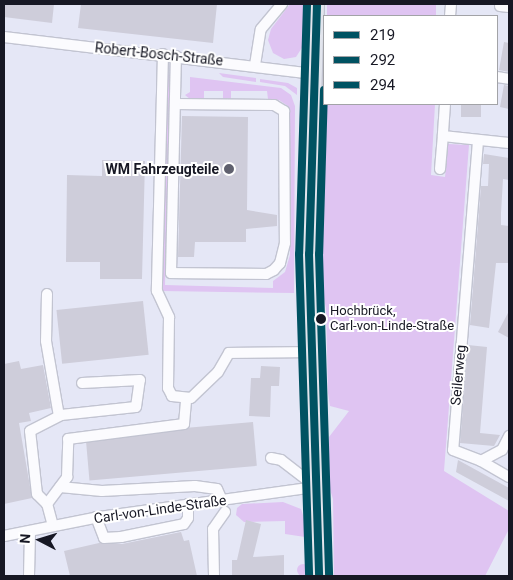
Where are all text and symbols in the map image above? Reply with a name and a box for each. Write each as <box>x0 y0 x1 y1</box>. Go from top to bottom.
legend <box>323 15 498 105</box>
text: 219 <box>370 26 395 44</box>
street label: Robert-Bosch-Straße <box>94 39 224 69</box>
text: 292 <box>370 51 395 69</box>
text: 294 <box>370 76 395 94</box>
place label: WM Fahrzeugteile <box>105 161 219 177</box>
marker: WM Fahrzeugteile <box>223 163 235 175</box>
place label: Hochbrück, Carl-von-Linde-Straße <box>330 304 454 335</box>
marker: Hochbrück, Carl-von-Linde-Straße <box>316 314 326 324</box>
street label: Seilerweg <box>447 344 469 406</box>
street label: Carl-von-Linde-Straße <box>93 491 227 527</box>
north arrow <box>15 515 65 565</box>
text: N <box>17 533 33 544</box>

